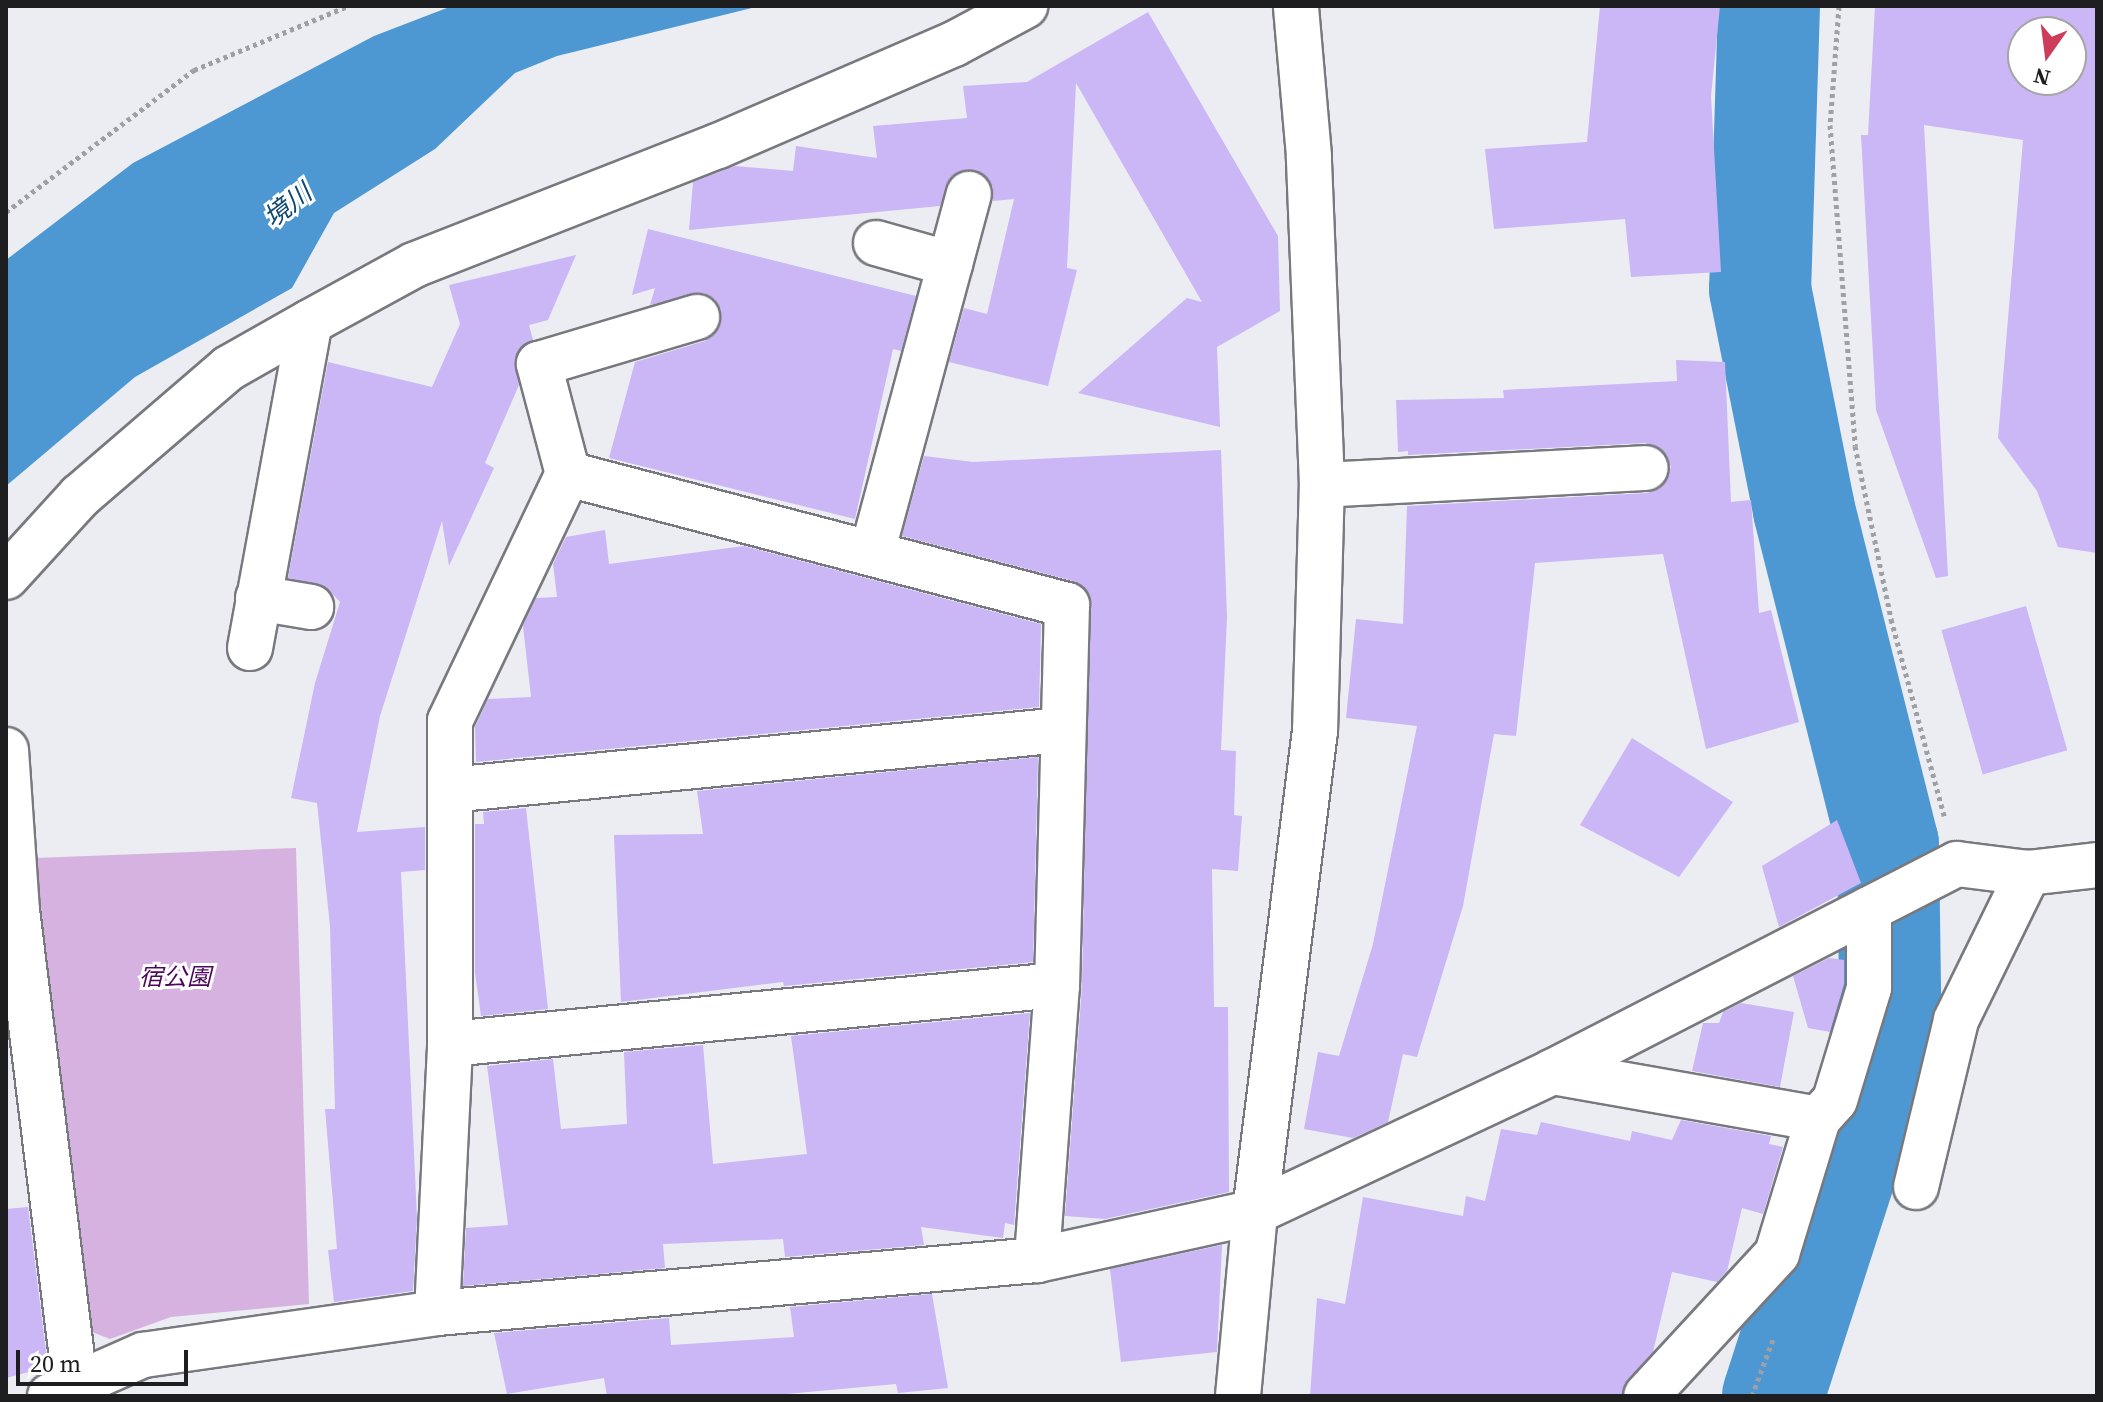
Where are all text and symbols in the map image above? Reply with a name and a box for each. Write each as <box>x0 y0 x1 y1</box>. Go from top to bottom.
north arrow <box>2007 16 2087 96</box>
text: N <box>2030 61 2053 94</box>
water label: 境川 <box>258 178 318 234</box>
park label: 宿公園 <box>139 963 211 991</box>
scale bar <box>20 1334 192 1384</box>
text: 20 m <box>30 1347 81 1380</box>

